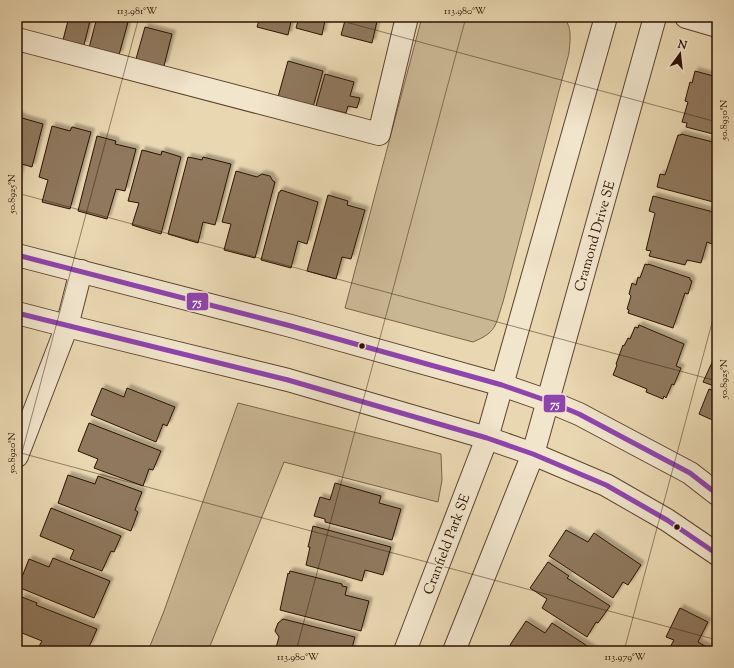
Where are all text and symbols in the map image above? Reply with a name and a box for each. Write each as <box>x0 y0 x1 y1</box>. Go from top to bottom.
text: 113.981°W <box>117 4 157 19</box>
text: 113.980°W <box>444 4 486 19</box>
north arrow <box>660 34 700 74</box>
text: N <box>675 36 689 54</box>
text: 50.8930°N <box>717 100 732 141</box>
text: 50.8925°N <box>5 174 20 215</box>
street label: Cramond Drive SE <box>571 178 621 294</box>
line badge: 75 <box>186 292 209 311</box>
text: 75 <box>192 295 202 311</box>
unlabelled marker <box>357 341 367 351</box>
text: 50.8925°N <box>717 359 732 400</box>
line badge: 75 <box>543 394 566 413</box>
text: 75 <box>550 397 560 413</box>
text: 50.8920°N <box>5 432 20 475</box>
street label: Cranfield Park SE <box>419 491 476 598</box>
unlabelled marker <box>672 522 682 532</box>
text: 113.980°W <box>277 650 319 665</box>
text: 113.979°W <box>604 650 646 665</box>

